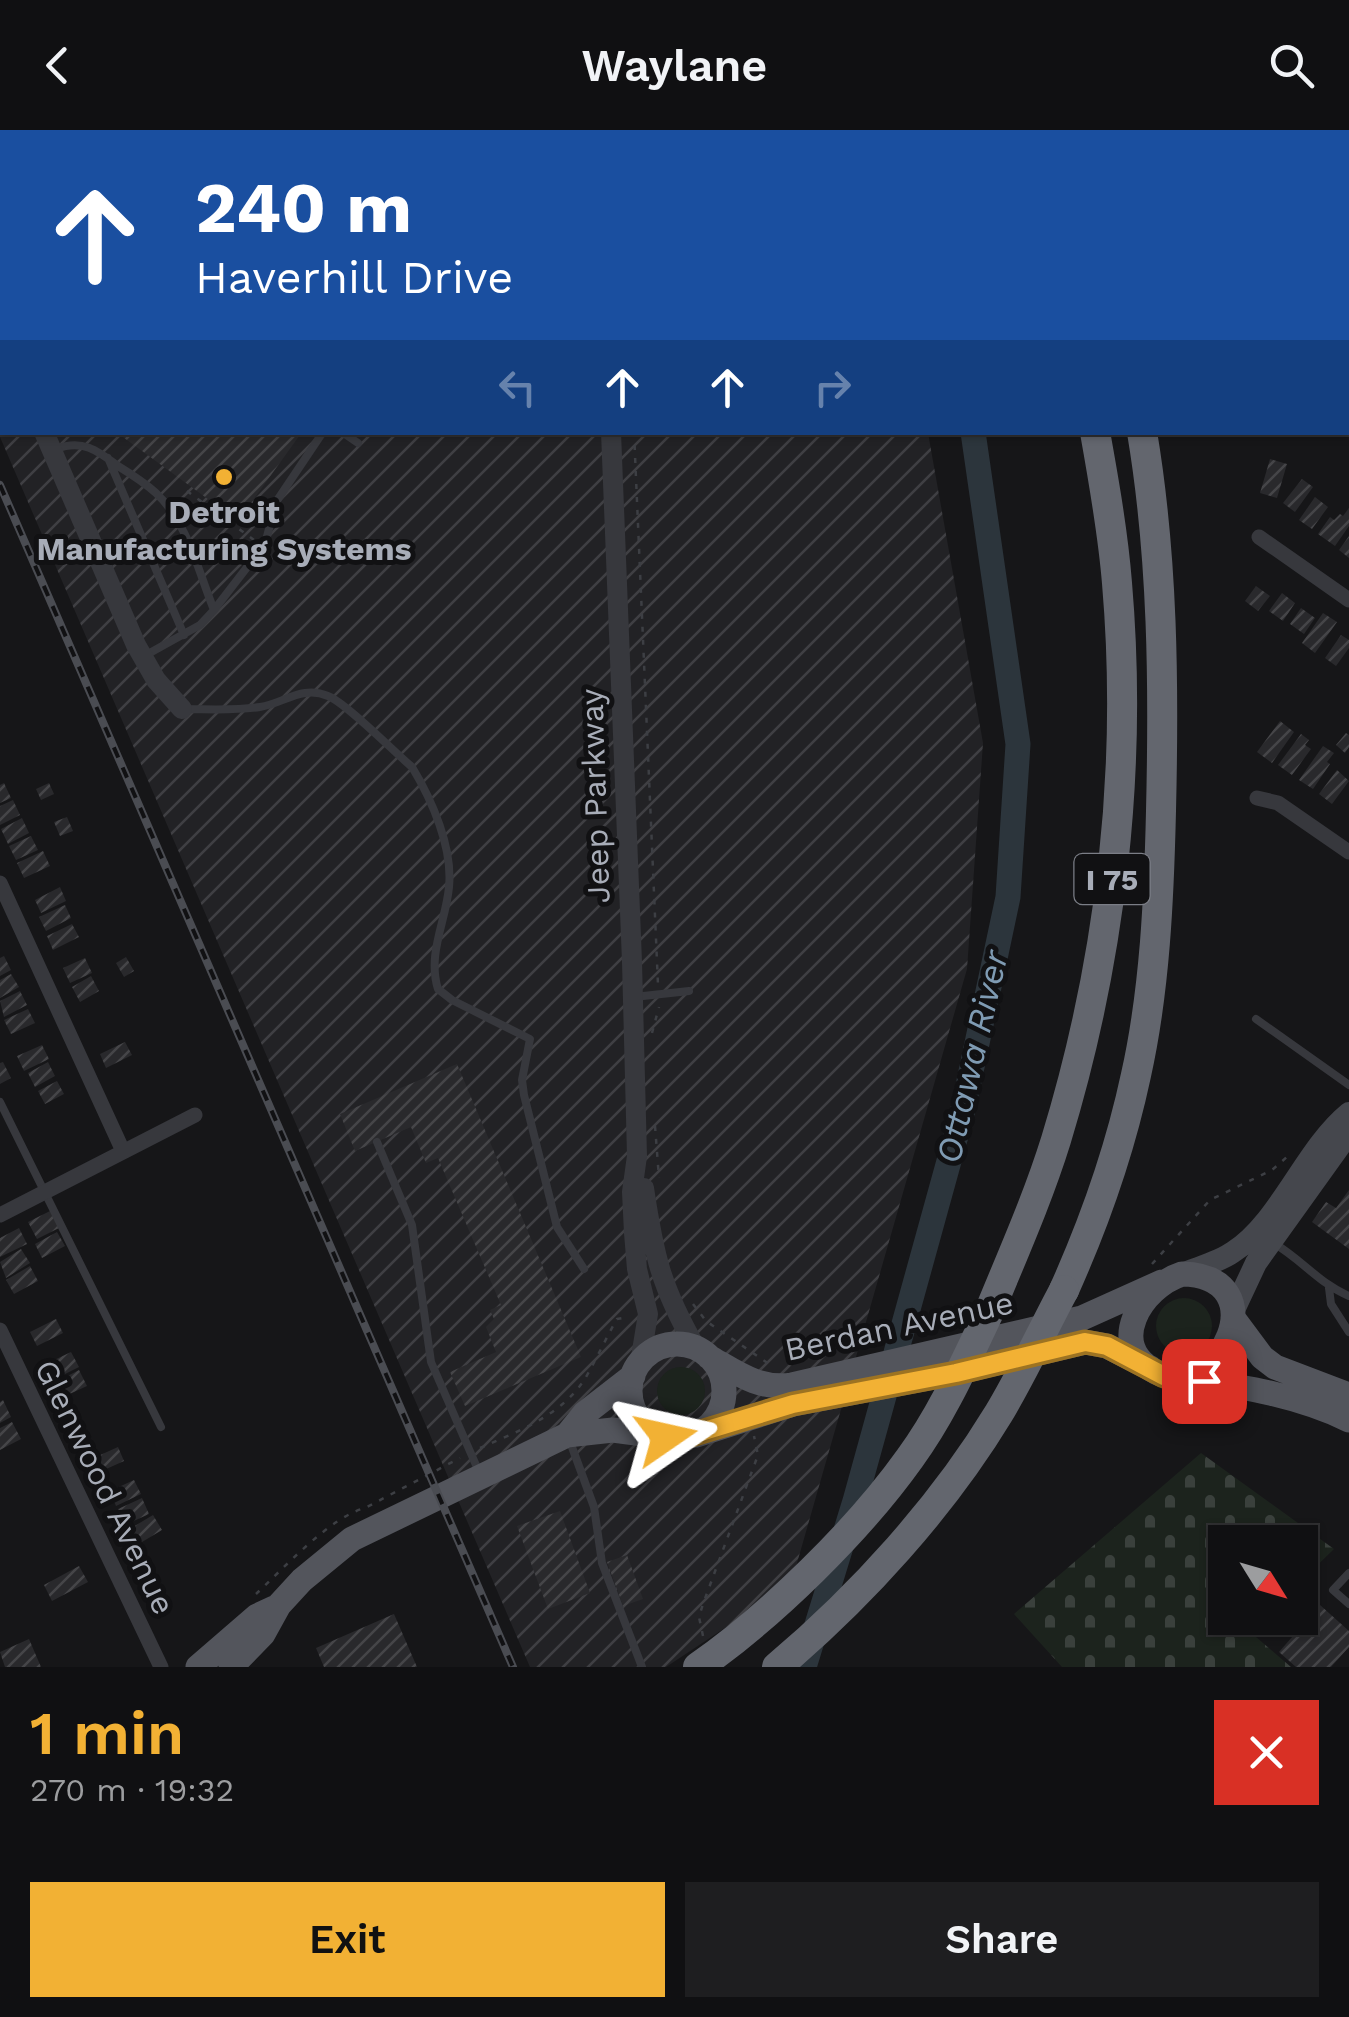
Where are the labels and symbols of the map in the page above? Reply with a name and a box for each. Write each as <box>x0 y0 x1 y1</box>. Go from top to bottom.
marker: Detroit Manufacturing Systems <box>213 466 235 488</box>
place label: Detroit Manufacturing Systems <box>36 493 412 568</box>
street label: Jeep Parkway <box>572 688 618 904</box>
road number: I 75 <box>1074 854 1150 904</box>
water label: Ottawa River <box>927 945 1017 1168</box>
street label: Berdan Avenue <box>781 1283 1017 1369</box>
pin <box>1162 1339 1247 1424</box>
street label: Glenwood Avenue <box>27 1354 183 1620</box>
position arrow <box>614 1385 718 1489</box>
north arrow <box>1208 1525 1318 1635</box>

